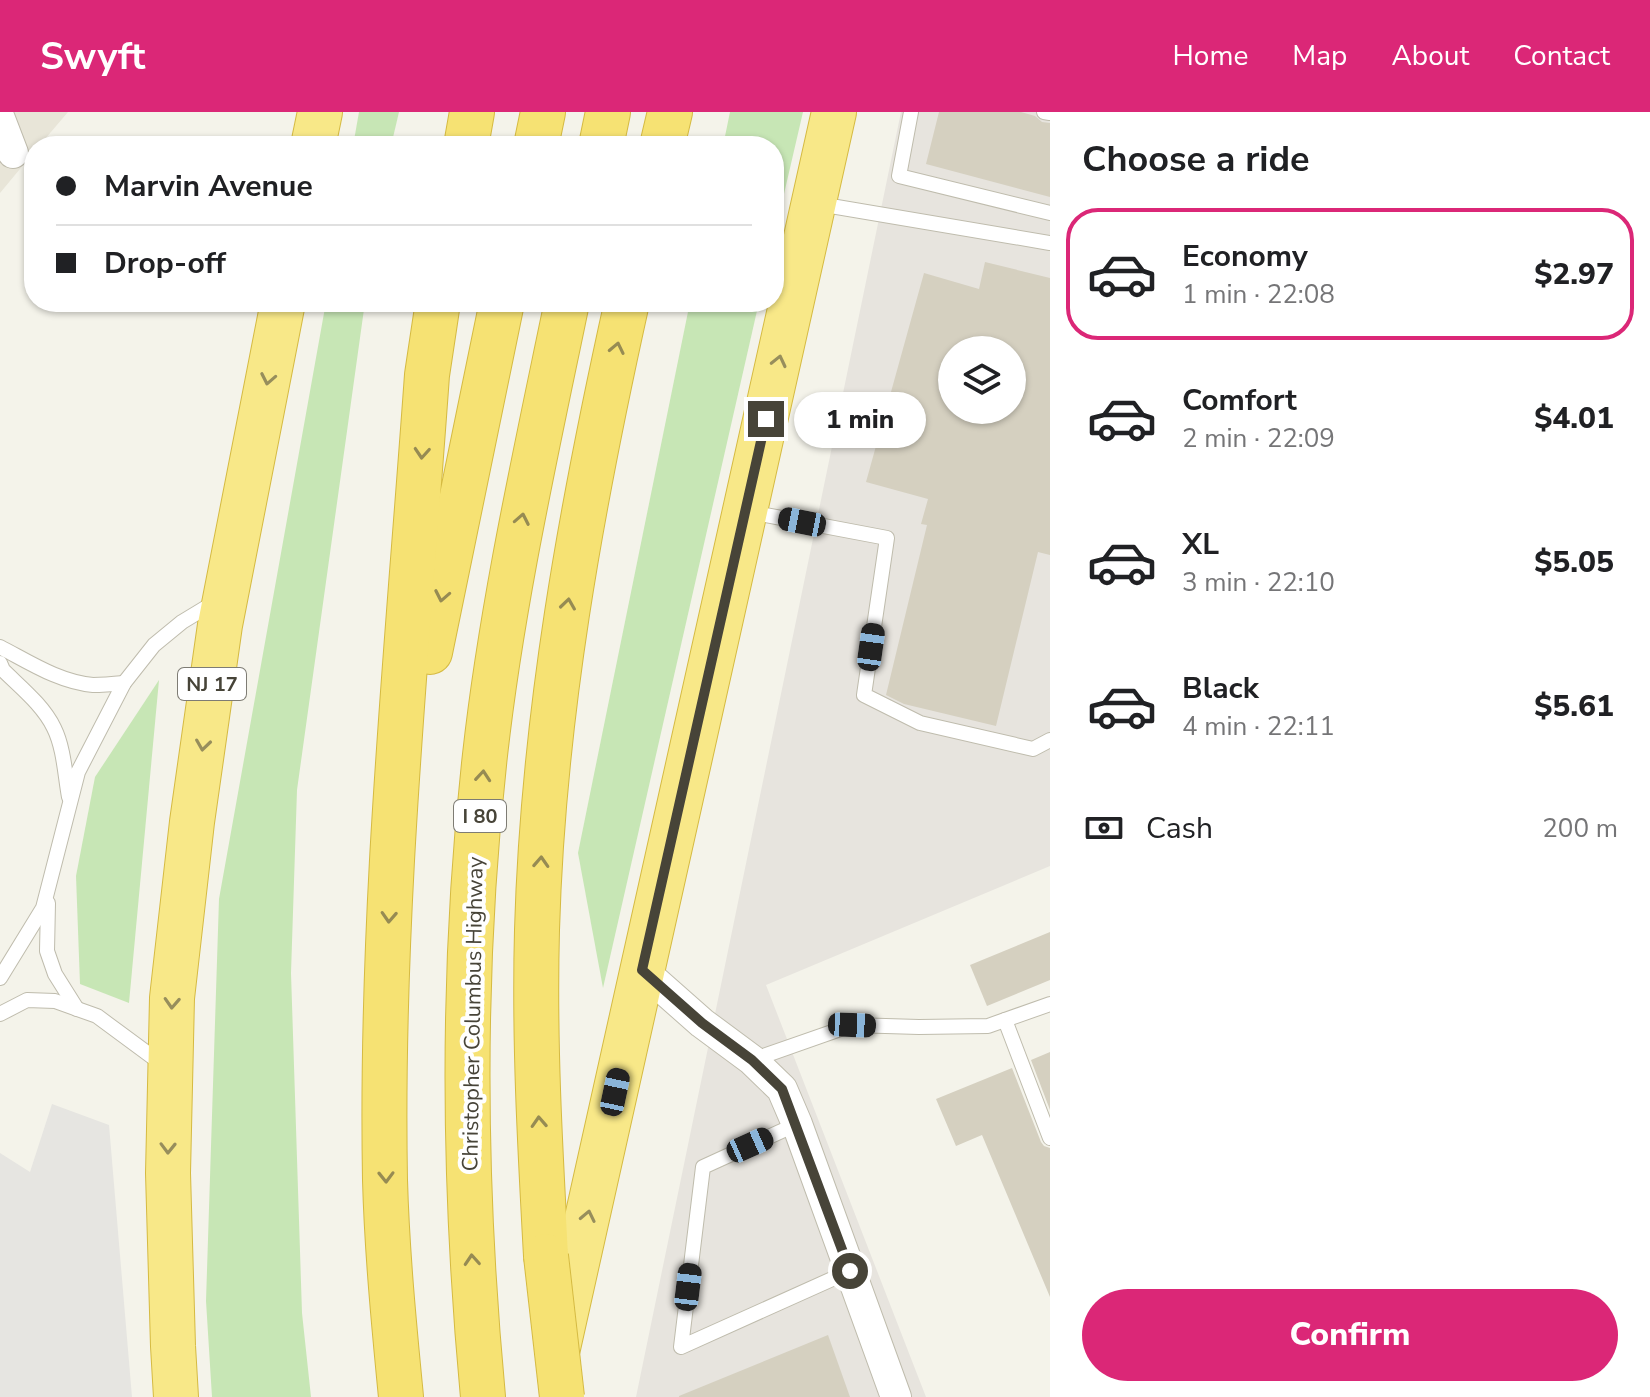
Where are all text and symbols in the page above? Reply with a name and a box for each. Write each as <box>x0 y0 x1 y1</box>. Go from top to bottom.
text: Swyft <box>40 31 145 82</box>
text: Home <box>1173 37 1248 75</box>
text: Map <box>1292 37 1347 75</box>
text: About <box>1391 37 1469 75</box>
text: Contact <box>1513 37 1610 75</box>
text: Choose a ride <box>1082 135 1310 184</box>
text: Marvin Avenue <box>104 166 313 207</box>
text: Economy <box>1182 236 1308 277</box>
icon: car <box>1086 238 1158 310</box>
text: Drop-off <box>104 243 226 284</box>
text: $2.97 <box>1534 254 1614 295</box>
text: 1 min · 22:08 <box>1182 277 1335 312</box>
map controls <box>938 336 1026 424</box>
button: layers <box>938 336 1026 424</box>
one-way arrow <box>608 342 625 356</box>
one-way arrow <box>770 355 787 369</box>
one-way arrow <box>260 371 277 385</box>
text: Comfort <box>1182 380 1297 421</box>
icon: car <box>1086 382 1158 454</box>
callout: 1 min <box>794 391 926 447</box>
text: $4.01 <box>1534 398 1614 439</box>
route end <box>748 401 784 437</box>
text: 1 min <box>826 402 894 437</box>
text: 2 min · 22:09 <box>1182 421 1335 456</box>
one-way arrow <box>414 447 431 460</box>
car <box>776 506 828 538</box>
one-way arrow <box>513 513 530 526</box>
text: XL <box>1182 524 1219 565</box>
icon: car <box>1086 526 1158 598</box>
text: $5.05 <box>1534 542 1614 583</box>
text: 3 min · 22:10 <box>1182 565 1335 600</box>
one-way arrow <box>434 589 451 603</box>
one-way arrow <box>559 597 576 611</box>
car <box>856 622 886 672</box>
road number: NJ 17 <box>178 668 246 700</box>
text: Black <box>1182 668 1259 709</box>
icon: car <box>1086 670 1158 742</box>
text: $5.61 <box>1534 686 1614 727</box>
text: 4 min · 22:11 <box>1182 709 1335 744</box>
one-way arrow <box>195 738 212 752</box>
one-way arrow <box>474 769 491 782</box>
road number: I 80 <box>454 800 506 832</box>
icon: cash <box>1082 806 1126 850</box>
text: Cash <box>1146 808 1213 849</box>
text: 200 m <box>1542 811 1618 846</box>
one-way arrow <box>532 855 549 868</box>
street label: Christopher Columbus Highway <box>455 856 491 1172</box>
one-way arrow <box>381 911 398 924</box>
one-way arrow <box>164 997 181 1010</box>
car <box>828 1012 876 1038</box>
car <box>598 1066 632 1118</box>
one-way arrow <box>531 1115 548 1128</box>
car <box>723 1124 777 1166</box>
one-way arrow <box>160 1142 177 1155</box>
one-way arrow <box>377 1171 394 1184</box>
one-way arrow <box>579 1210 596 1224</box>
one-way arrow <box>464 1253 481 1266</box>
route start <box>832 1253 868 1289</box>
car <box>673 1262 703 1312</box>
button: Confirm <box>1082 1289 1618 1381</box>

